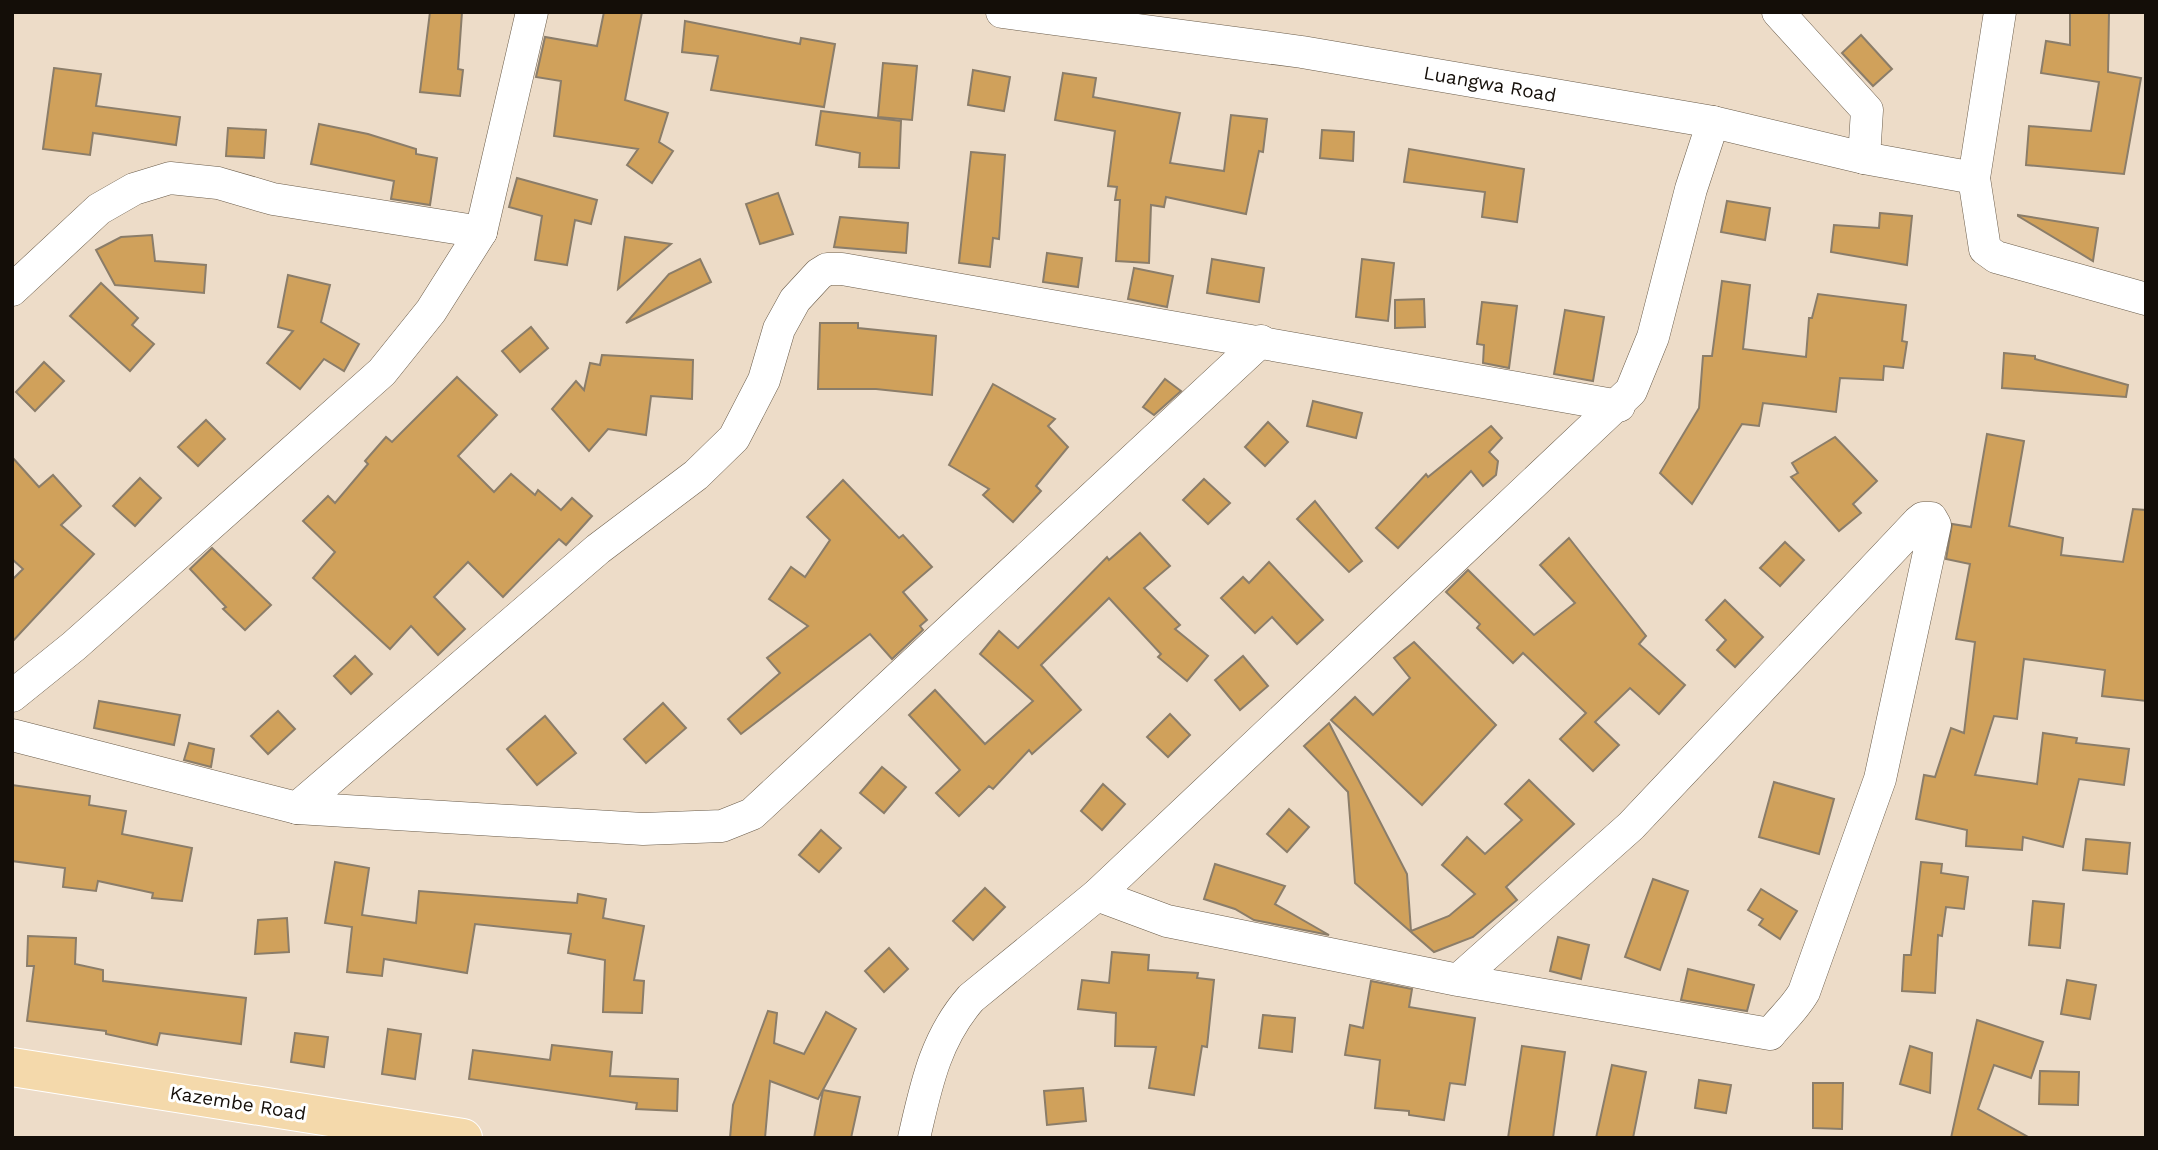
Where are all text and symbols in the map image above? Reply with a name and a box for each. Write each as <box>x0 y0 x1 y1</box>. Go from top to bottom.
street label: Luangwa Road <box>1422 61 1558 107</box>
street label: Kazembe Road <box>168 1081 308 1125</box>

